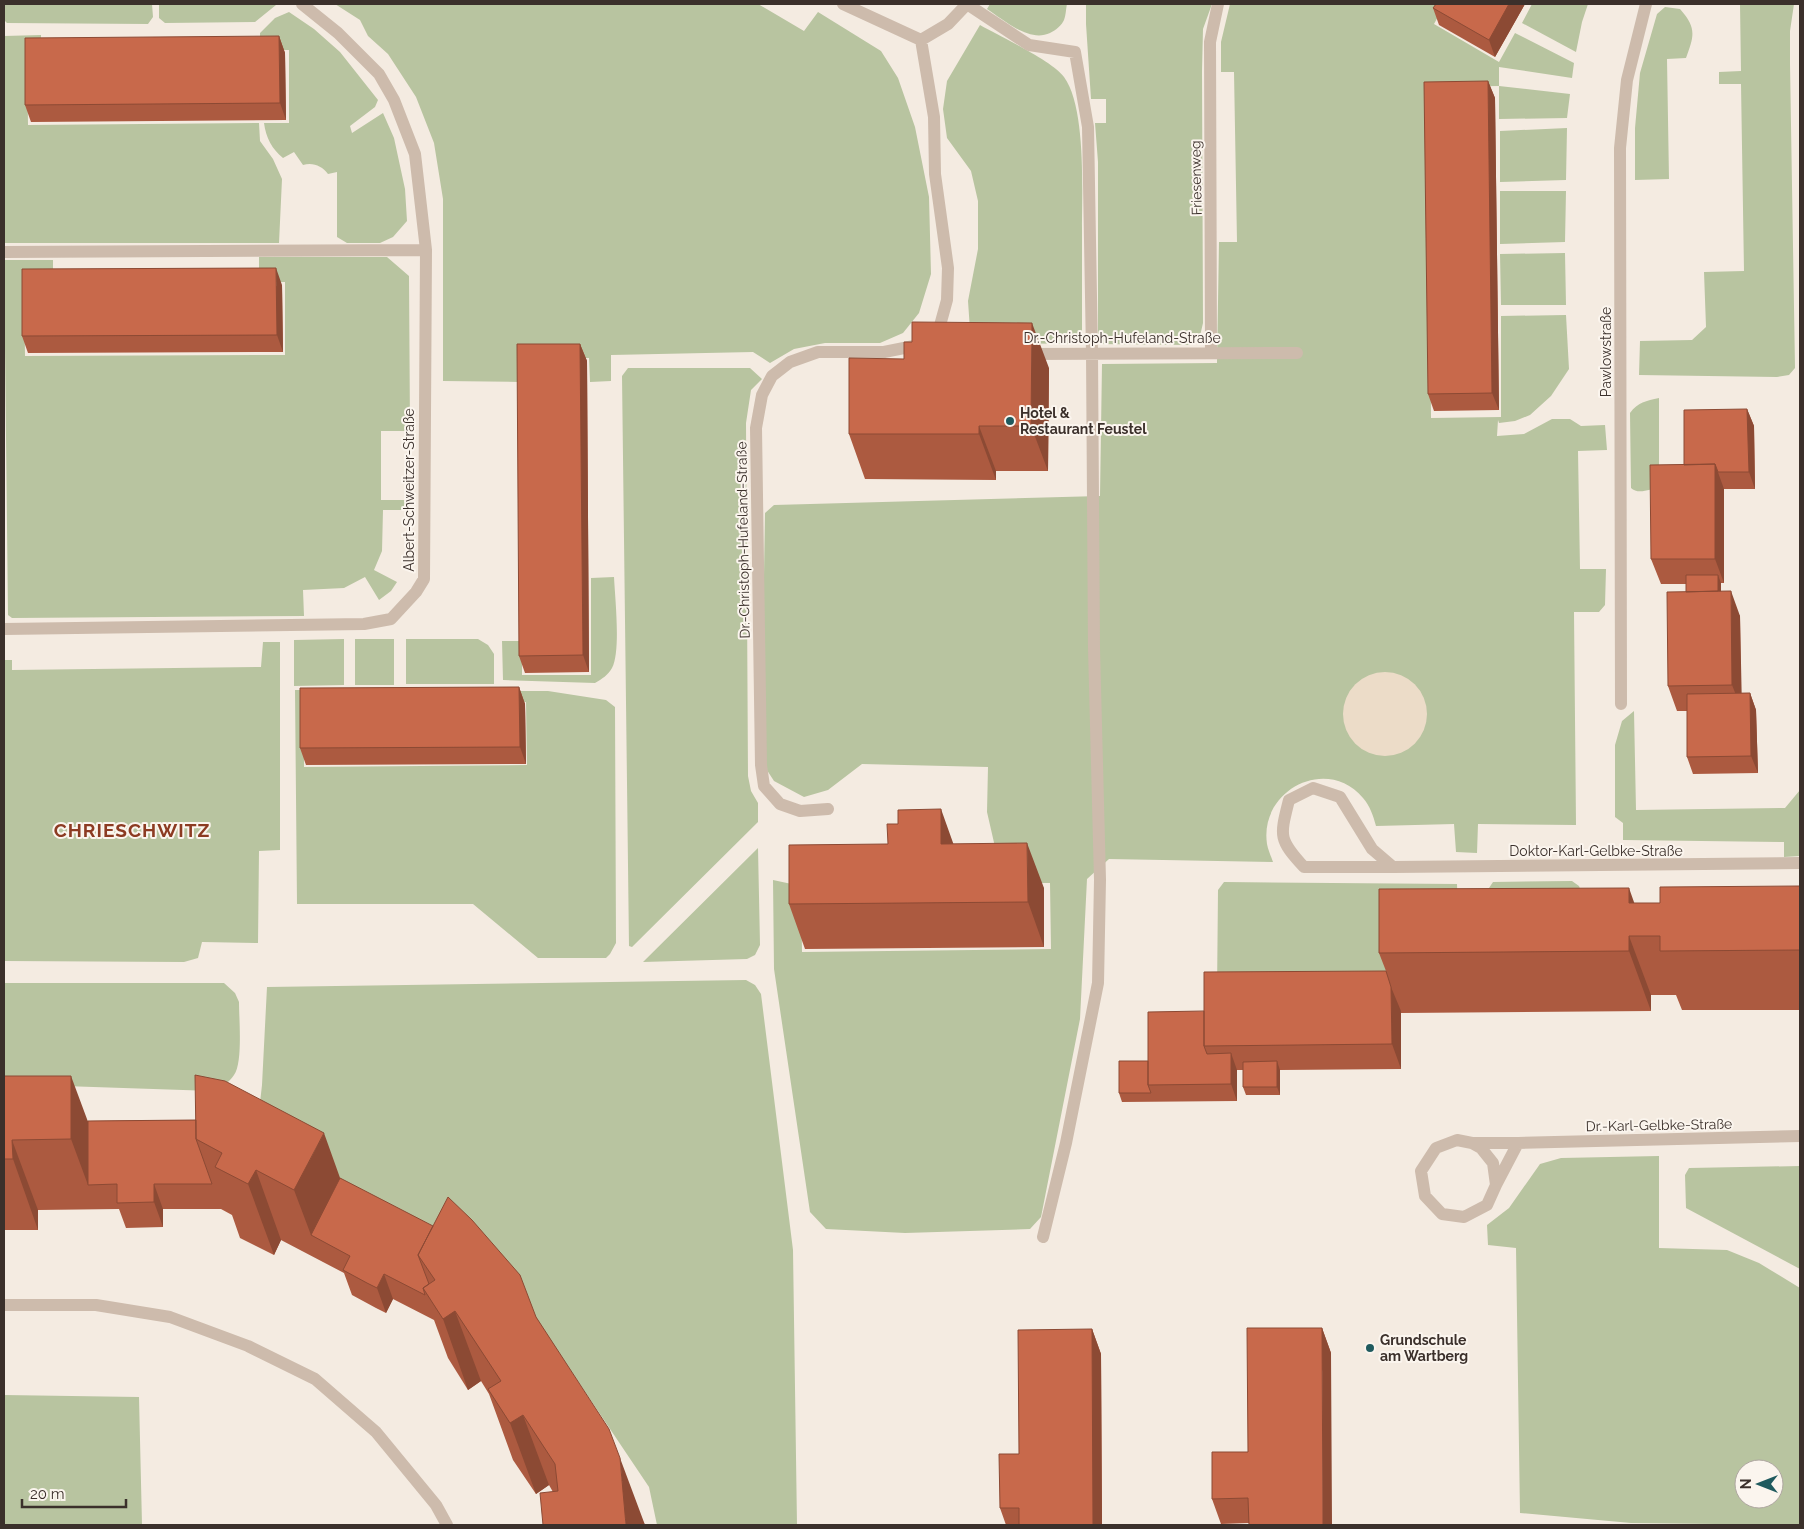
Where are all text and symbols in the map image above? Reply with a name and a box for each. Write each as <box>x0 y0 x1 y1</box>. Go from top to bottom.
street label: Friesenweg <box>1187 140 1205 216</box>
street label: Pawlowstraße <box>1598 307 1614 397</box>
street label: Dr.-Christoph-Hufeland-Straße <box>1023 330 1221 346</box>
place label: Hotel & Restaurant Feustel <box>1020 405 1147 437</box>
street label: Albert-Schweitzer-Straße <box>401 408 417 572</box>
marker: Hotel & Restaurant Feustel <box>1004 415 1016 427</box>
street label: Dr.-Christoph-Hufeland-Straße <box>733 441 753 639</box>
district label: CHRIESCHWITZ <box>54 819 210 841</box>
street label: Doktor-Karl-Gelbke-Straße <box>1509 843 1683 859</box>
street label: Dr.-Karl-Gelbke-Straße <box>1586 1116 1732 1134</box>
place label: Grundschule am Wartberg <box>1380 1332 1468 1364</box>
marker: Grundschule am Wartberg <box>1364 1342 1376 1354</box>
north arrow <box>1734 1459 1784 1509</box>
scale bar <box>22 1476 126 1508</box>
text: N <box>1738 1479 1754 1489</box>
text: 20 m <box>30 1485 65 1503</box>

